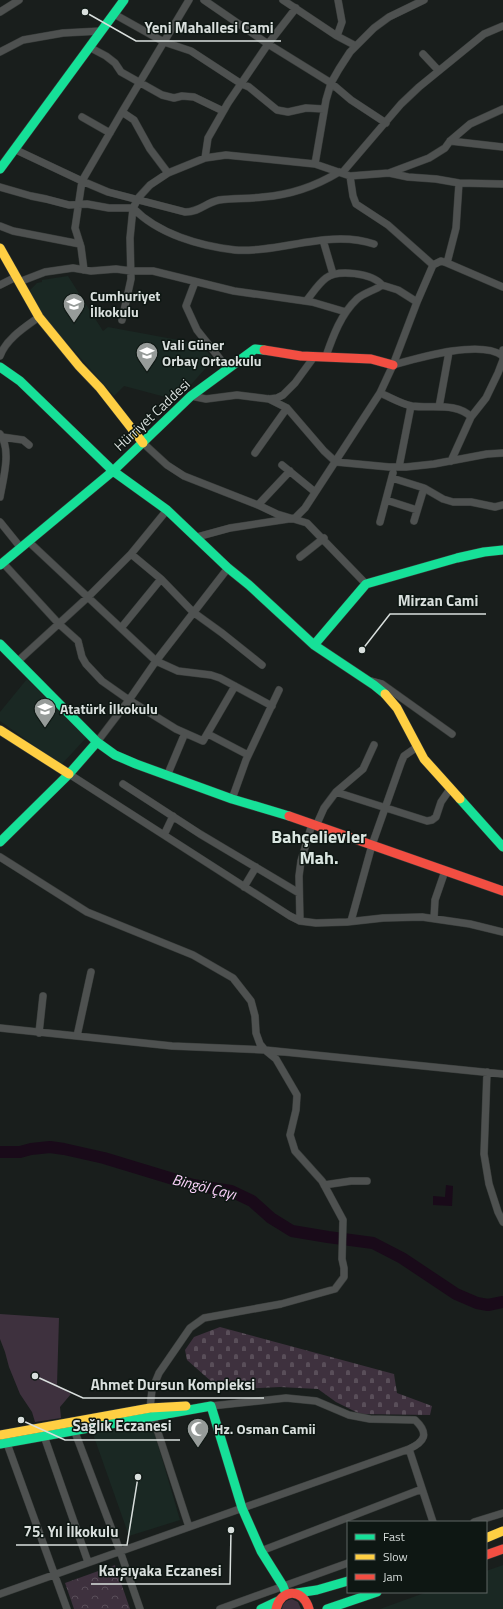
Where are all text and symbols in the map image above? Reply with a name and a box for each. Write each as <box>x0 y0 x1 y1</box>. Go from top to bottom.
callout: Yeni Mahallesi Cami <box>136 14 281 41</box>
text: Yeni Mahallesi Cami <box>144 16 274 39</box>
place label: Cumhuriyet İlkokulu <box>90 285 160 322</box>
school or university icon: Cumhuriyet İlkokulu <box>61 291 87 324</box>
place label: Vali Güner Orbay Ortaokulu <box>162 334 262 371</box>
school or university icon: Vali Güner Orbay Ortaokulu <box>134 340 160 373</box>
street label: Hürriyet Caddesi <box>109 374 194 456</box>
callout: Mirzan Cami <box>390 587 486 614</box>
text: Mirzan Cami <box>398 589 478 612</box>
school or university icon: Atatürk İlkokulu <box>32 696 58 729</box>
place label: Atatürk İlkokulu <box>60 698 158 719</box>
district label: Bahçelievler Mah. <box>271 823 367 871</box>
water label: Bingöl Çayı <box>170 1167 239 1206</box>
callout: Ahmet Dursun Kompleksi <box>83 1371 264 1398</box>
text: Ahmet Dursun Kompleksi <box>91 1373 255 1396</box>
callout: Sağlık Eczanesi <box>65 1413 180 1440</box>
text: Sağlık Eczanesi <box>72 1414 172 1437</box>
mosque icon: Hz. Osman Camii <box>185 1416 211 1449</box>
place label: Hz. Osman Camii <box>214 1418 316 1439</box>
callout: 75. Yıl İlkokulu <box>16 1518 127 1545</box>
text: 75. Yıl İlkokulu <box>24 1520 118 1543</box>
legend <box>347 1521 487 1593</box>
text: Fast <box>383 1527 406 1546</box>
text: Slow <box>383 1547 408 1566</box>
callout: Karşıyaka Eczanesi <box>91 1557 230 1584</box>
text: Karşıyaka Eczanesi <box>98 1559 222 1582</box>
text: Jam <box>383 1567 403 1586</box>

